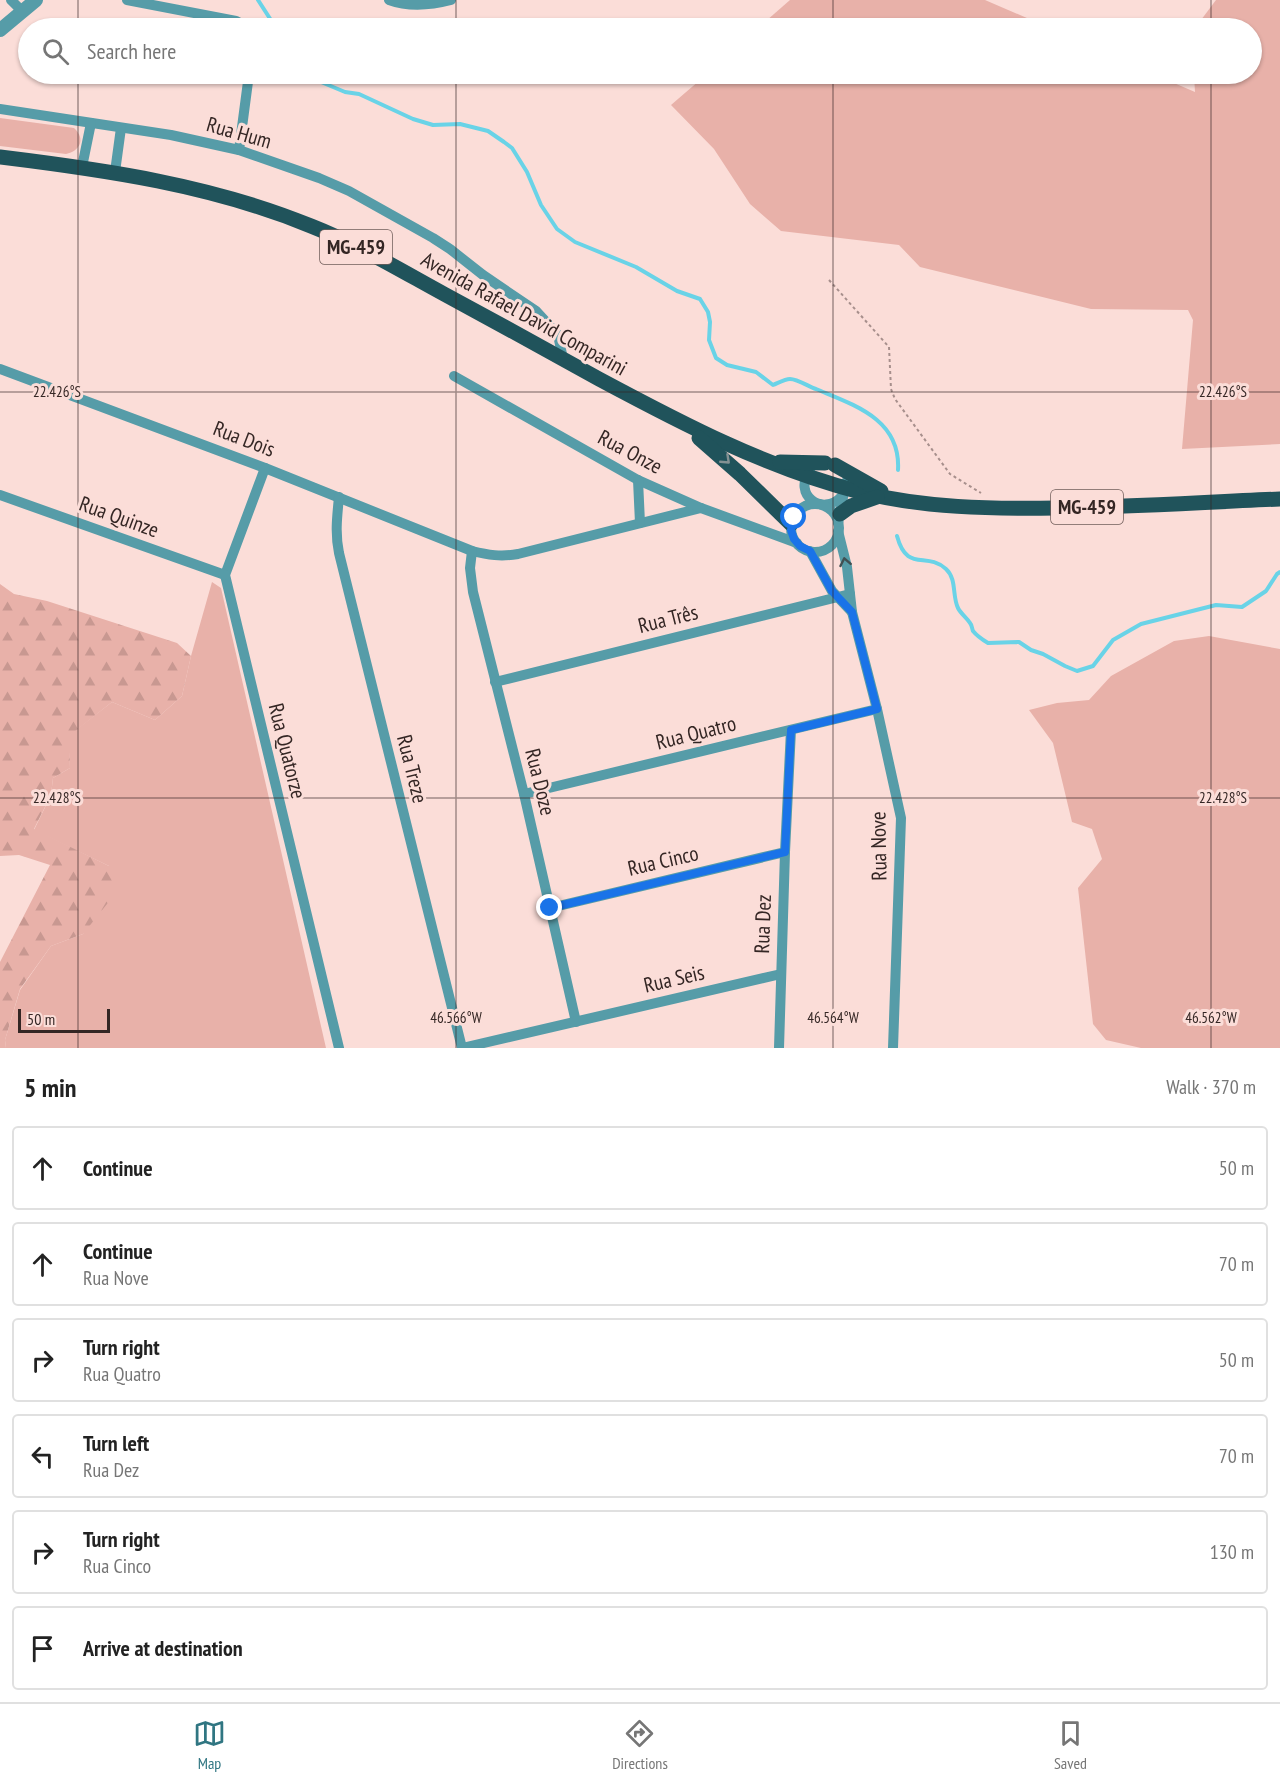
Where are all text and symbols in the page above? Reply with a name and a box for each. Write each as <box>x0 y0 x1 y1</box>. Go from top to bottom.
search box <box>18 18 1262 84</box>
icon: search <box>39 35 72 68</box>
text: Search here <box>87 37 176 65</box>
street label: Rua Hum <box>204 110 275 155</box>
road number: MG-459 <box>320 230 392 264</box>
street label: Avenida Rafael David Comparini <box>417 246 632 381</box>
text: 22.426°S <box>33 382 81 401</box>
text: 22.426°S <box>1199 382 1247 401</box>
street label: Rua Dois <box>210 414 279 463</box>
street label: Rua Onze <box>594 423 667 480</box>
one-way arrow <box>719 453 729 464</box>
street label: Rua Quinze <box>76 490 163 543</box>
road number: MG-459 <box>1051 490 1123 524</box>
route start <box>780 503 806 529</box>
one-way arrow <box>839 558 852 568</box>
street label: Rua Três <box>635 598 701 639</box>
street label: Rua Quatorze <box>263 700 312 801</box>
street label: Rua Quatro <box>653 710 739 755</box>
street label: Rua Treze <box>391 732 434 806</box>
street label: Rua Doze <box>519 746 562 818</box>
text: 22.428°S <box>33 788 81 807</box>
text: 22.428°S <box>1199 788 1247 807</box>
street label: Rua Nove <box>864 811 893 881</box>
street label: Rua Cinco <box>625 839 701 882</box>
route end <box>536 894 562 920</box>
street label: Rua Dez <box>748 894 777 954</box>
street label: Rua Seis <box>641 958 707 999</box>
scale bar <box>18 1006 110 1034</box>
text: 46.566°W <box>430 1008 482 1027</box>
text: 46.564°W <box>807 1008 859 1027</box>
text: 46.562°W <box>1185 1008 1237 1027</box>
text: 50 m <box>27 1009 55 1029</box>
text: 5 min <box>24 1071 77 1104</box>
text: Walk · 370 m <box>1166 1074 1256 1100</box>
icon: ahead <box>26 1152 59 1185</box>
text: Continue <box>83 1154 153 1182</box>
text: 50 m <box>1219 1155 1254 1181</box>
text: Continue <box>83 1237 153 1265</box>
icon: ahead <box>26 1248 59 1281</box>
text: 70 m <box>1219 1251 1254 1277</box>
text: Rua Nove <box>83 1265 149 1291</box>
text: Turn right <box>83 1333 160 1361</box>
icon: right <box>26 1344 59 1377</box>
text: 50 m <box>1219 1347 1254 1373</box>
text: Rua Quatro <box>83 1361 161 1387</box>
text: Turn left <box>83 1429 149 1457</box>
icon: left <box>26 1440 59 1473</box>
text: 70 m <box>1219 1443 1254 1469</box>
text: Rua Dez <box>83 1457 139 1483</box>
text: Turn right <box>83 1525 160 1553</box>
icon: right <box>26 1536 59 1569</box>
text: 130 m <box>1210 1539 1254 1565</box>
text: Rua Cinco <box>83 1553 151 1579</box>
icon: arrive <box>26 1632 59 1665</box>
text: Arrive at destination <box>83 1634 243 1662</box>
tab: Map <box>193 1717 226 1773</box>
tab: Directions <box>612 1717 668 1773</box>
tab: Saved <box>1054 1717 1087 1773</box>

